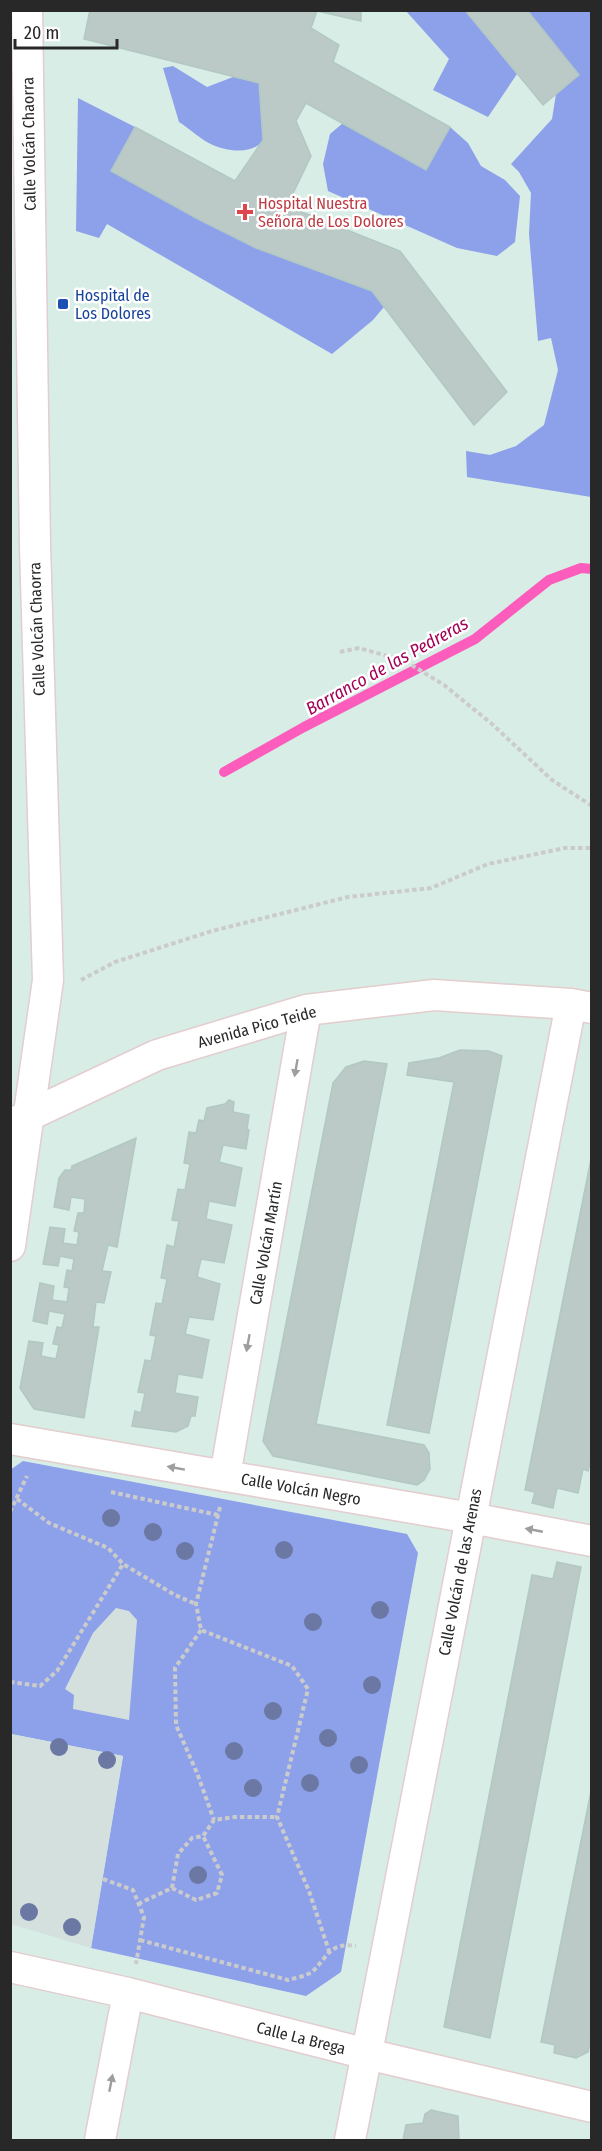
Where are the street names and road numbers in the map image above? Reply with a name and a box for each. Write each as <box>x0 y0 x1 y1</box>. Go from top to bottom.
street label: Calle Volcán Chaorra <box>18 77 40 211</box>
street label: Calle Volcán Chaorra <box>25 562 49 696</box>
street label: Avenida Pico Teide <box>196 1002 319 1052</box>
street label: Calle Volcán Martín <box>246 1180 286 1306</box>
street label: Calle Volcán Negro <box>240 1469 362 1509</box>
street label: Calle Volcán de las Arenas <box>434 1487 486 1657</box>
street label: Calle La Brega <box>255 2018 348 2058</box>

